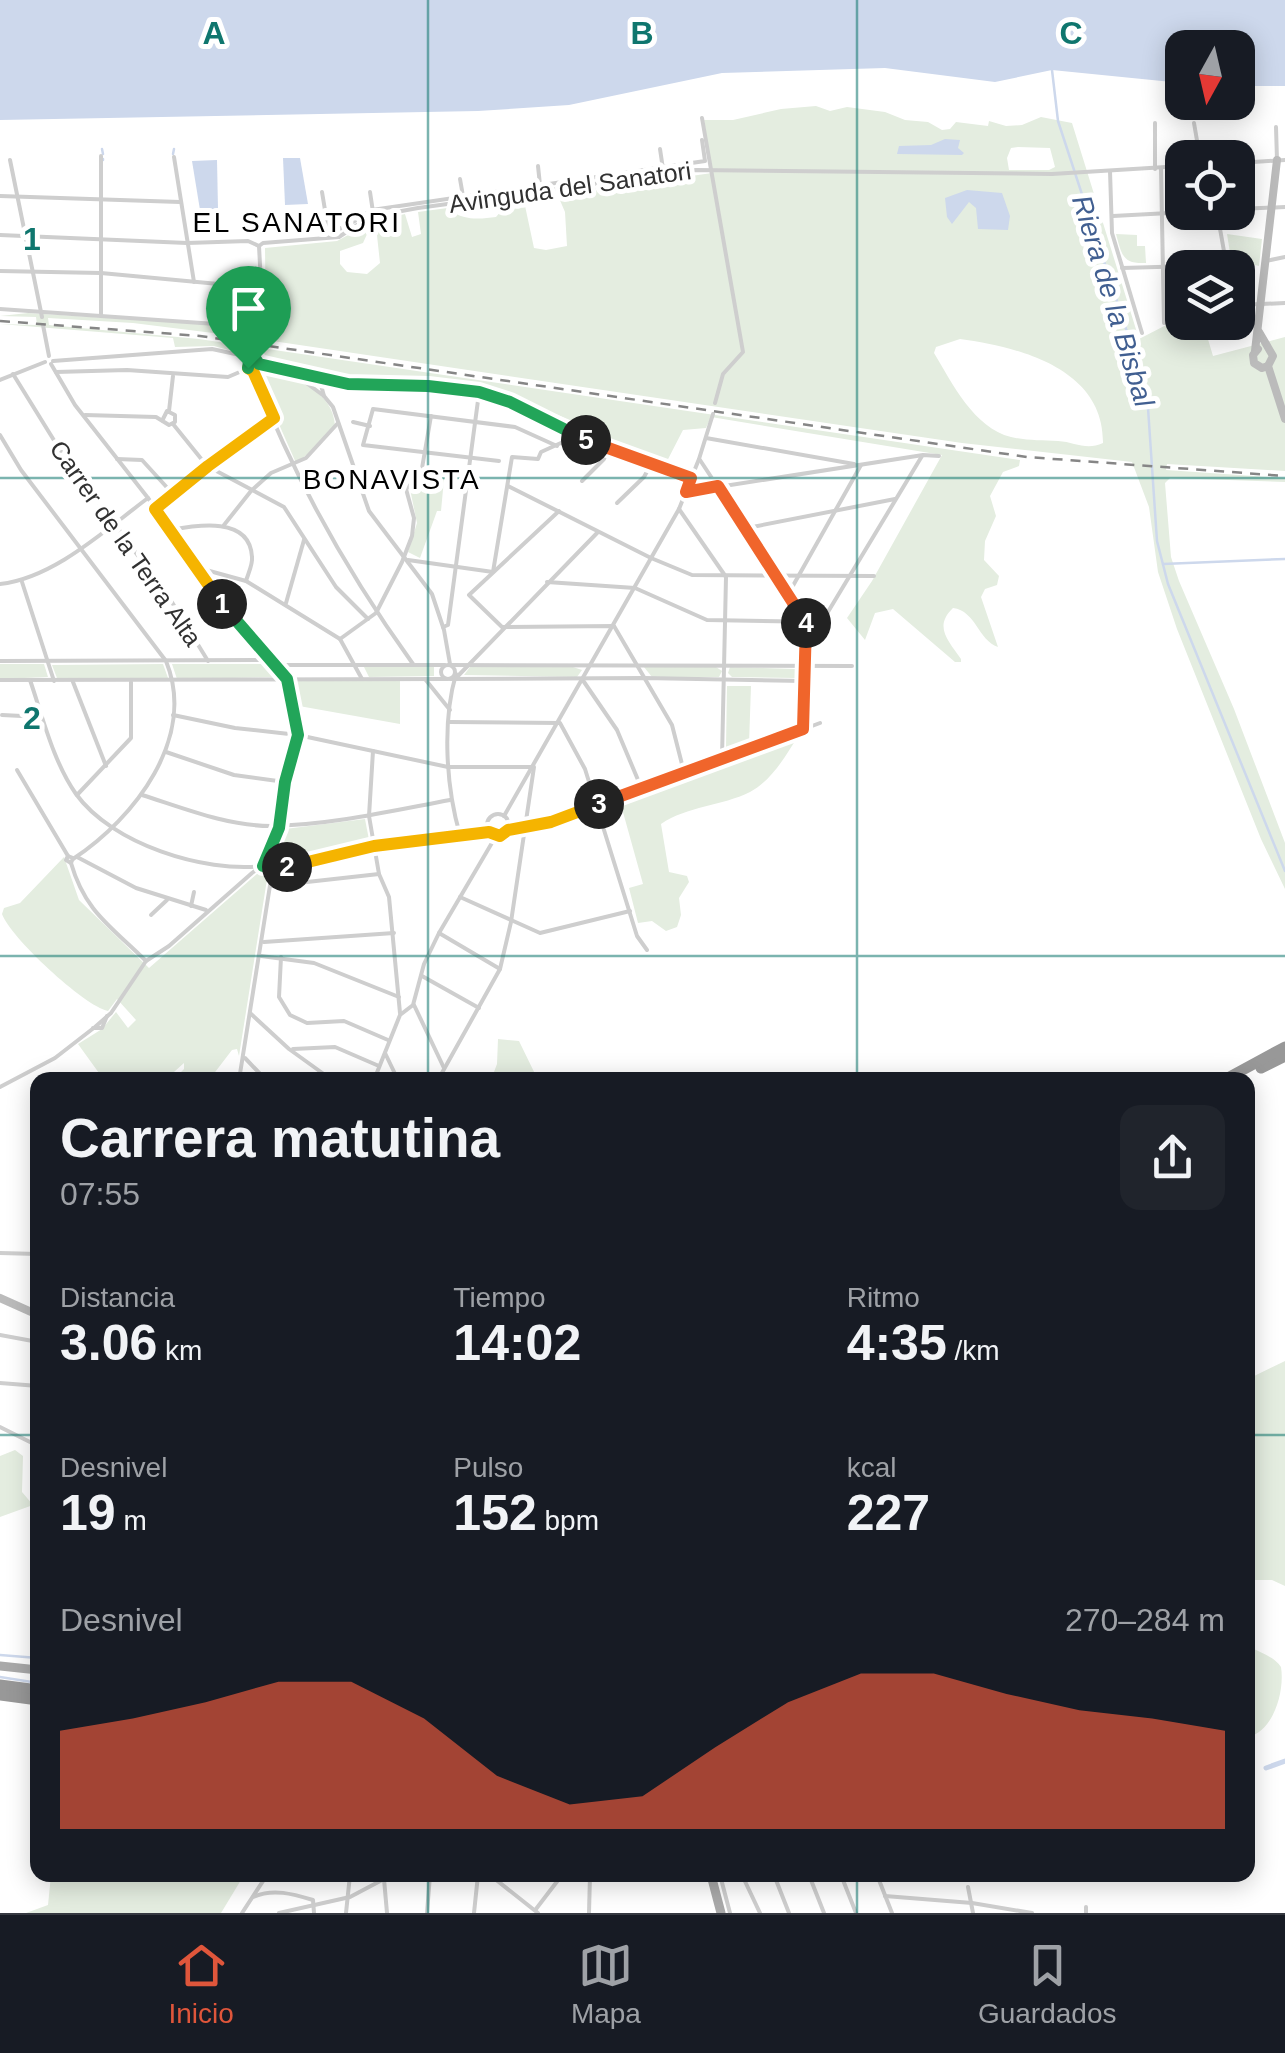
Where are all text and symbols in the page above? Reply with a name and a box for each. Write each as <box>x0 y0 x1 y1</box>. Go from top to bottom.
text: A <box>202 15 226 51</box>
text: B <box>630 15 654 51</box>
text: C <box>1059 15 1083 51</box>
north arrow <box>1165 30 1255 120</box>
map controls <box>1165 30 1255 340</box>
button: locate <box>1165 140 1255 230</box>
street label: Avinguda del Sanatori <box>447 156 693 218</box>
water label: Riera de la Bisbal <box>1066 192 1160 411</box>
district label: EL SANATORI <box>192 207 402 238</box>
text: 1 <box>23 221 41 257</box>
button: layers <box>1165 250 1255 340</box>
pin <box>206 266 291 369</box>
icon: arrive <box>221 281 276 336</box>
pin: 5 <box>561 415 611 465</box>
text: 5 <box>578 424 594 455</box>
street label: Carrer de la Terra Alta <box>45 435 208 651</box>
district label: BONAVISTA <box>303 464 481 495</box>
pin: 1 <box>197 579 247 629</box>
text: 1 <box>214 588 230 619</box>
pin: 4 <box>781 598 831 648</box>
text: 4 <box>798 607 814 638</box>
text: 2 <box>23 700 41 736</box>
pin: 3 <box>574 779 624 829</box>
text: 3 <box>591 788 607 819</box>
pin: 2 <box>262 842 312 892</box>
text: 2 <box>279 851 295 882</box>
button: share <box>1120 1105 1225 1210</box>
text: Carrera matutina <box>60 1107 500 1169</box>
text: 07:55 <box>60 1176 140 1212</box>
text: Distancia <box>60 1282 175 1313</box>
text: Tiempo <box>453 1282 546 1313</box>
text: Ritmo <box>847 1282 920 1313</box>
text: 3.06 <box>60 1315 157 1371</box>
text: 14:02 <box>453 1315 581 1371</box>
text: 4:35 <box>847 1315 947 1371</box>
text: km <box>157 1335 202 1366</box>
text: /km <box>947 1335 1000 1366</box>
text: Desnivel <box>60 1452 167 1483</box>
text: Pulso <box>453 1452 523 1483</box>
text: kcal <box>847 1452 896 1483</box>
text: 19 <box>60 1485 116 1541</box>
text: 152 <box>453 1485 537 1541</box>
text: 227 <box>847 1485 930 1541</box>
text: m <box>116 1505 147 1536</box>
text: bpm <box>537 1505 599 1536</box>
text: Desnivel <box>60 1602 183 1638</box>
text: 270–284 m <box>1065 1602 1225 1638</box>
tab: Inicio <box>169 1938 234 2030</box>
tab: Mapa <box>571 1938 641 2030</box>
tab: Guardados <box>978 1938 1116 2030</box>

